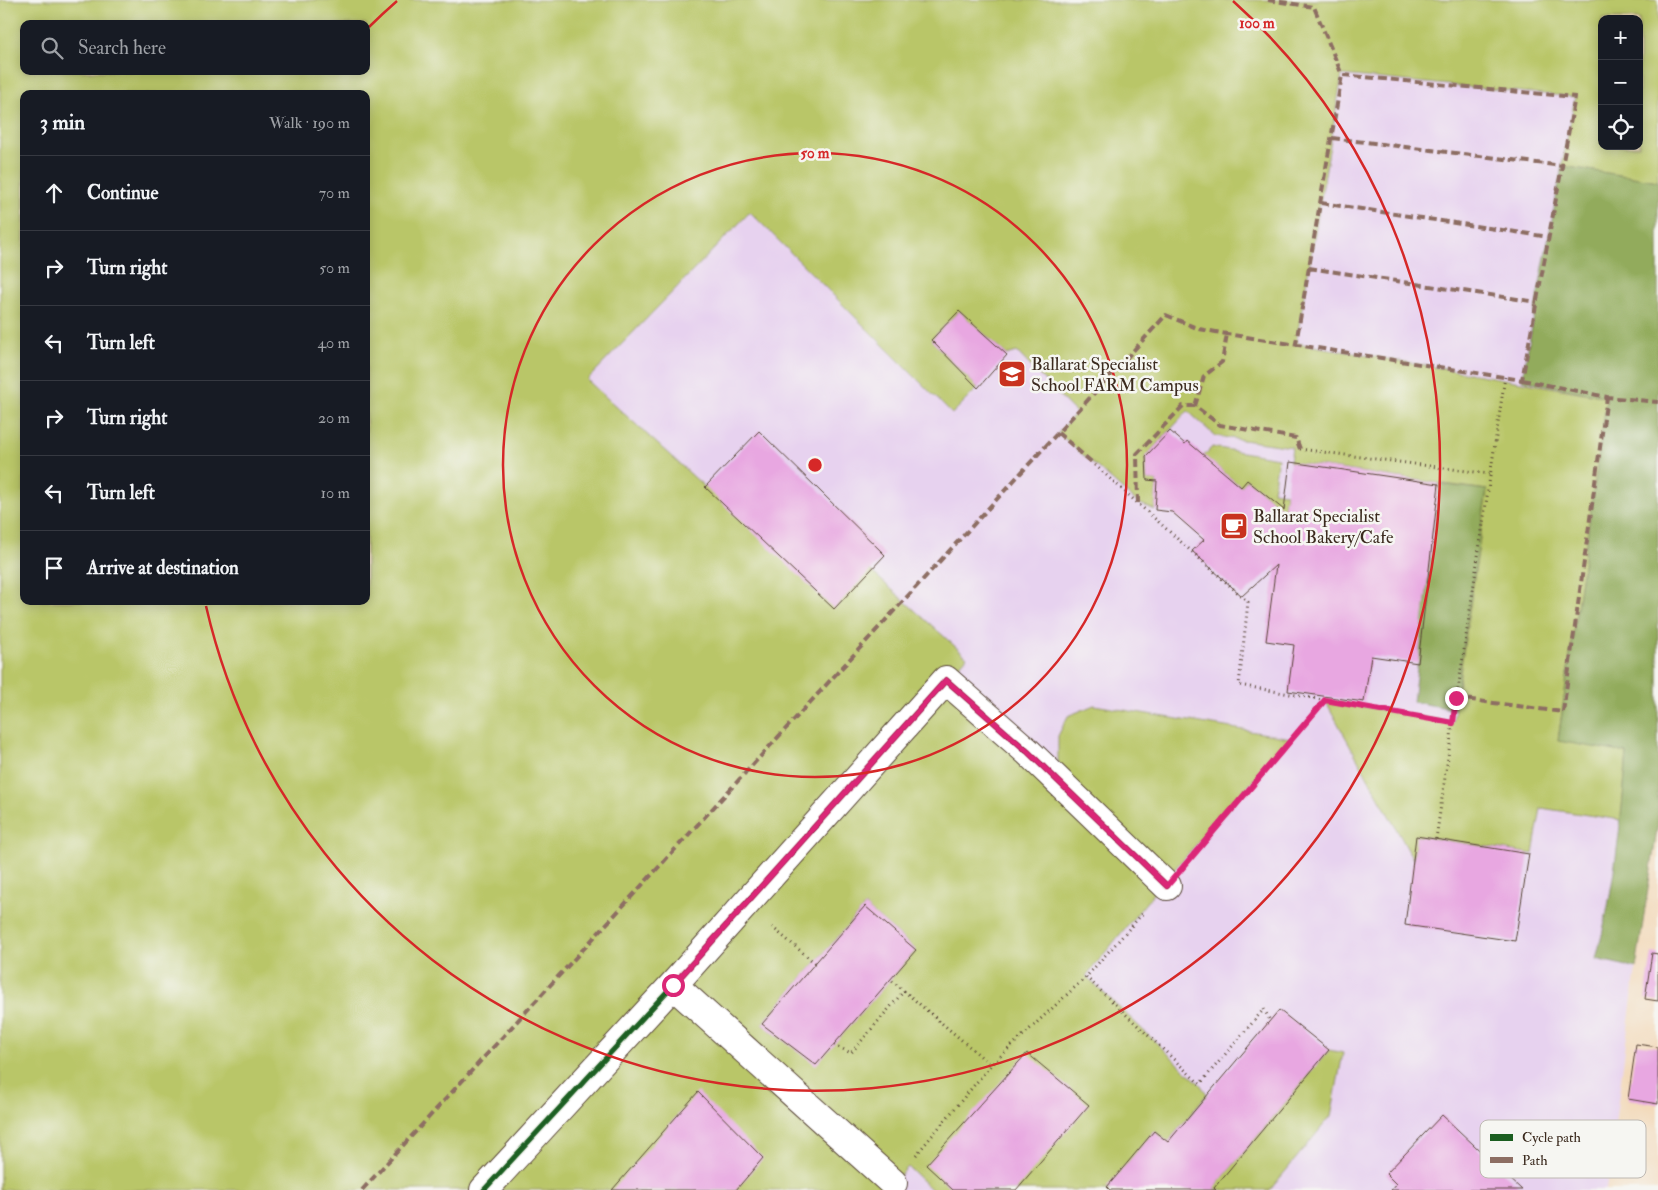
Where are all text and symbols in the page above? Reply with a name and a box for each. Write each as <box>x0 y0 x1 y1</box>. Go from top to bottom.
text: 100 m <box>1239 14 1275 33</box>
map controls <box>1598 15 1643 150</box>
button: + <box>1598 15 1643 60</box>
search box <box>20 20 370 75</box>
icon: search <box>38 34 66 62</box>
text: Search here <box>78 36 166 60</box>
button: − <box>1598 60 1643 105</box>
button: locate <box>1598 105 1643 150</box>
text: 3 min <box>40 109 85 136</box>
text: Walk · 190 m <box>269 113 350 133</box>
text: 50 m <box>801 144 830 163</box>
icon: ahead <box>40 179 68 207</box>
text: Continue <box>87 181 158 205</box>
text: 70 m <box>319 183 350 203</box>
icon: right <box>40 254 68 282</box>
text: Turn right <box>87 256 167 280</box>
text: 50 m <box>319 258 350 278</box>
icon: left <box>40 329 68 357</box>
text: Turn left <box>87 331 155 355</box>
text: 40 m <box>317 333 350 353</box>
place label: Ballarat Specialist School FARM Campus <box>1031 353 1199 397</box>
school or university icon: Ballarat Specialist School FARM Campus <box>997 359 1027 389</box>
icon: right <box>40 404 68 432</box>
text: Turn right <box>87 406 167 430</box>
text: 20 m <box>318 408 350 428</box>
centre of rings <box>806 456 824 474</box>
icon: left <box>40 479 68 507</box>
text: Turn left <box>87 481 155 505</box>
text: 10 m <box>320 483 350 503</box>
place label: Ballarat Specialist School Bakery/Cafe <box>1253 505 1394 549</box>
cafe icon: Ballarat Specialist School Bakery/Cafe <box>1219 511 1249 541</box>
icon: arrive <box>40 554 68 582</box>
text: Arrive at destination <box>87 556 239 580</box>
route end <box>1445 687 1468 710</box>
route start <box>662 974 685 997</box>
legend <box>1480 1120 1646 1178</box>
text: Cycle path <box>1522 1129 1582 1147</box>
text: Path <box>1522 1152 1548 1169</box>

